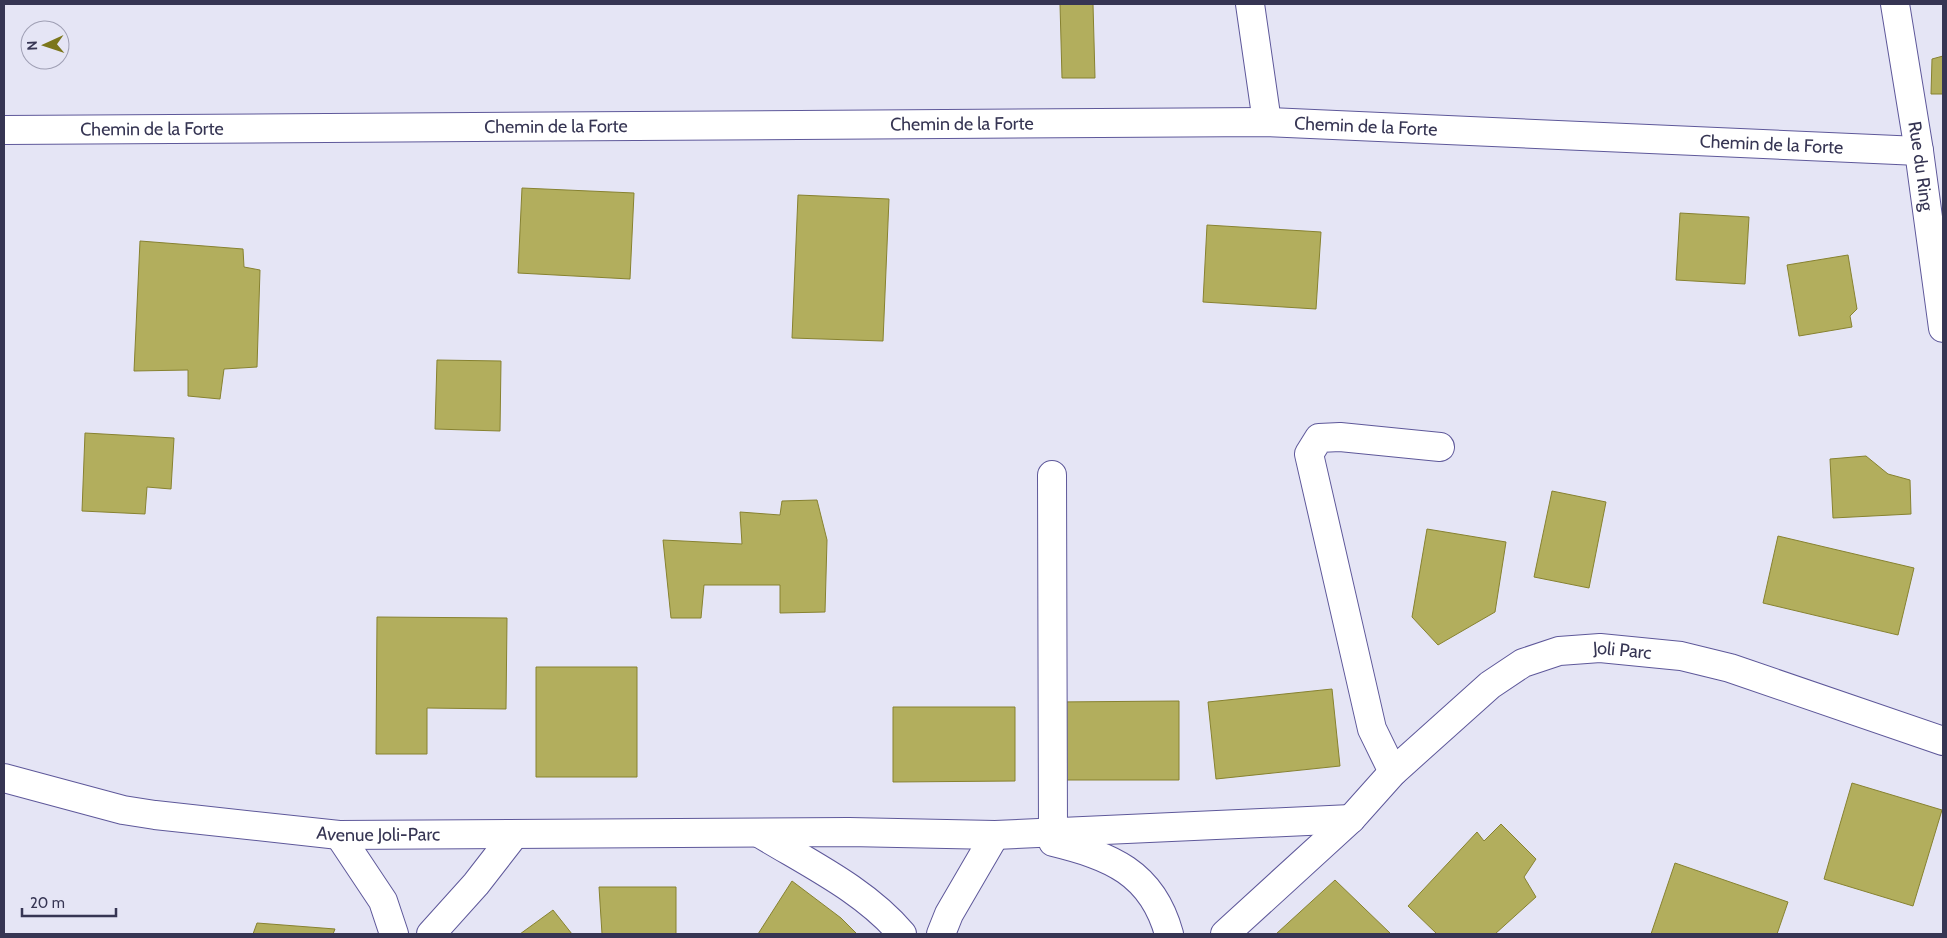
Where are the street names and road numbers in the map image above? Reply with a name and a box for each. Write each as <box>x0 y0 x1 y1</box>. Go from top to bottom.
street label: Chemin de la Forte <box>890 112 1034 135</box>
street label: Chemin de la Forte <box>1294 112 1438 141</box>
street label: Chemin de la Forte <box>484 115 628 138</box>
street label: Chemin de la Forte <box>80 118 224 141</box>
street label: Rue du Ring <box>1903 119 1938 213</box>
street label: Chemin de la Forte <box>1699 130 1844 159</box>
street label: Joli Parc <box>1591 637 1653 664</box>
street label: Avenue Joli-Parc <box>316 822 440 846</box>

